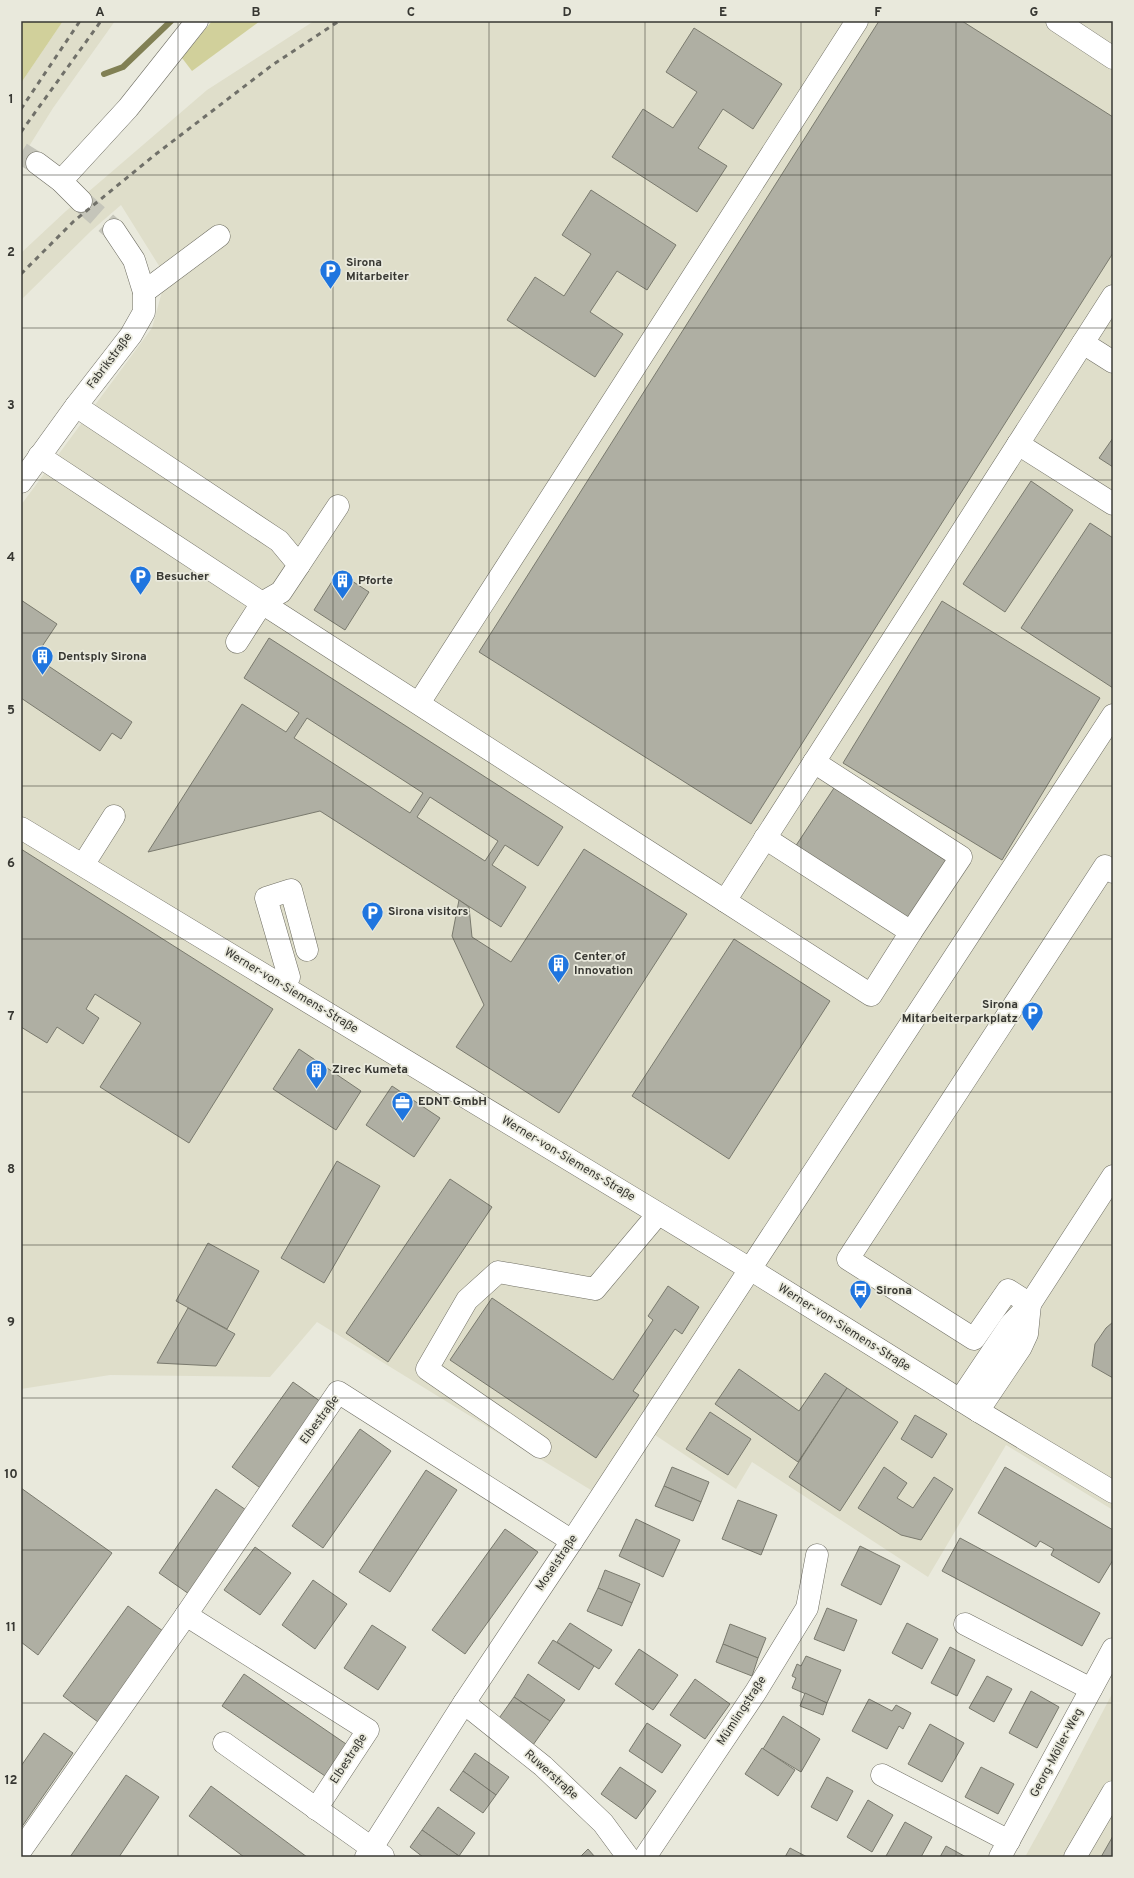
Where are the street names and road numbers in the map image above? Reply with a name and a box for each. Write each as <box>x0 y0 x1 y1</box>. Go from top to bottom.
street label: Fabrikstraße <box>84 330 136 392</box>
street label: Werner-von-Siemens-Straße <box>221 945 361 1037</box>
street label: Werner-von-Siemens-Straße <box>498 1113 638 1205</box>
street label: Werner-von-Siemens-Straße <box>775 1281 913 1375</box>
street label: Elbestraße <box>297 1392 343 1448</box>
street label: Moselstraße <box>532 1532 582 1594</box>
street label: Mümlingstraße <box>714 1673 770 1749</box>
street label: Georg-Möller-Weg <box>1027 1706 1087 1800</box>
street label: Elbestraße <box>327 1731 371 1787</box>
street label: Ruwerstraße <box>521 1746 581 1804</box>

